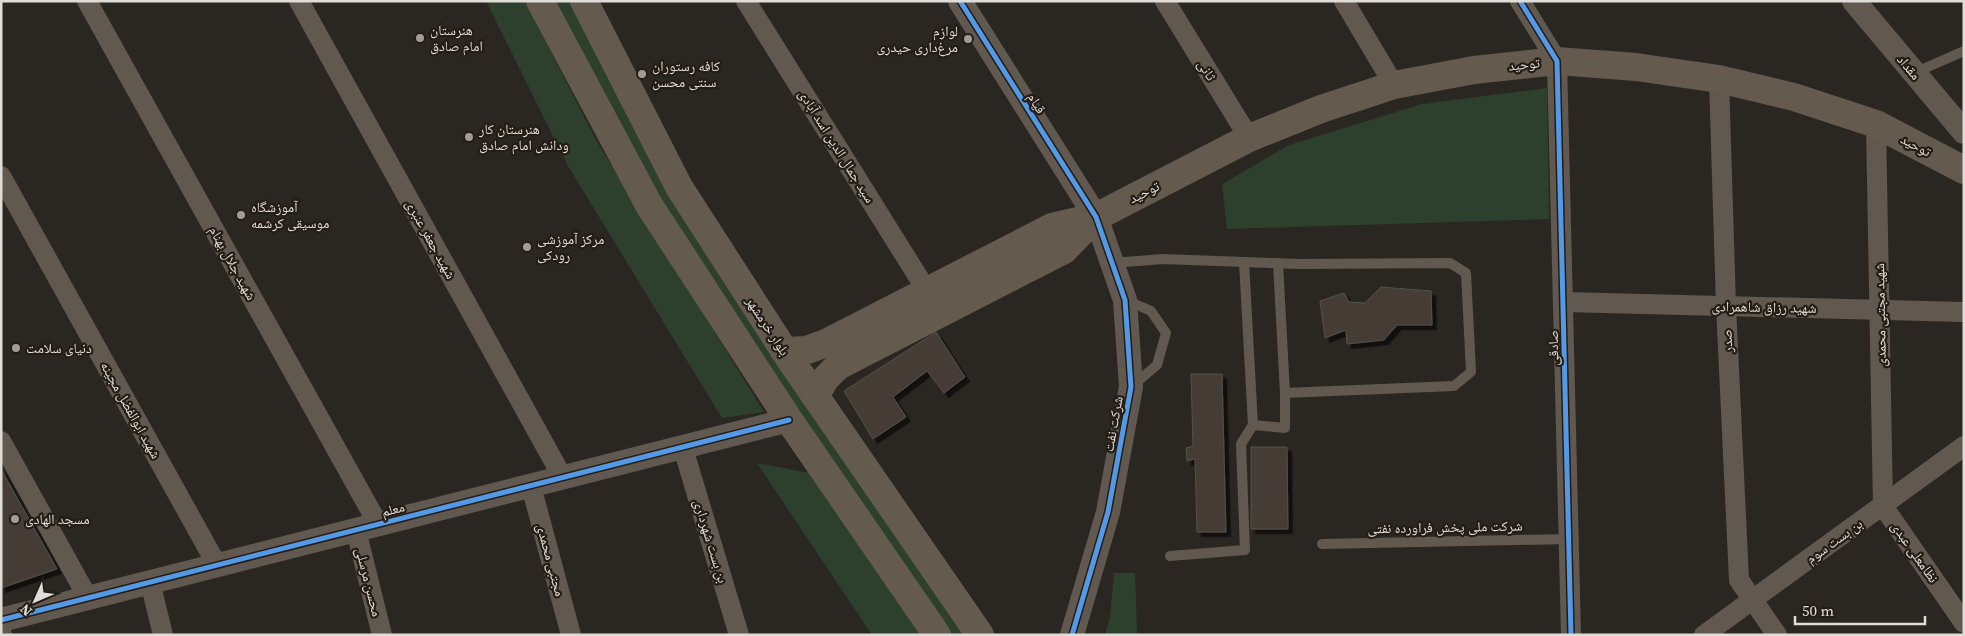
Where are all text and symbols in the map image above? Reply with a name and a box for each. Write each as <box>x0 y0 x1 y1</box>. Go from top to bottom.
place label: هنرستان امام صادق <box>430 20 483 56</box>
place label: لوازم مرغ‌داری حیدری <box>876 21 958 57</box>
marker: هنرستان امام صادق <box>414 32 426 44</box>
marker: لوازم مرغ‌داری حیدری <box>962 33 974 45</box>
street label: مقداد <box>1892 50 1926 84</box>
street label: توحید <box>1507 52 1541 76</box>
street label: ثانی <box>1193 55 1221 85</box>
place label: کافه رستوران سنتی محسن <box>652 56 720 92</box>
marker: کافه رستوران سنتی محسن <box>636 68 648 80</box>
street label: سید جمال الدین اسد آبادی <box>794 85 880 207</box>
street label: قیام <box>1023 89 1051 117</box>
place label: هنرستان کار ودانش امام صادق <box>478 119 569 155</box>
street label: توحید <box>1897 129 1935 161</box>
marker: هنرستان کار ودانش امام صادق <box>463 131 475 143</box>
street label: توحید <box>1125 176 1163 208</box>
street label: شهید جعفر عنبری <box>401 196 461 282</box>
place label: آموزشگاه موسیقی کرشمه <box>251 197 329 233</box>
marker: آموزشگاه موسیقی کرشمه <box>235 209 247 221</box>
street label: شهید جلال بهنام <box>204 222 262 304</box>
place label: مرکز آموزشی رودکی <box>537 229 604 265</box>
marker: مرکز آموزشی رودکی <box>521 241 533 253</box>
street label: شهید مجتبی محمدی <box>1869 263 1891 367</box>
street label: بلوار خرمشهر <box>741 292 795 360</box>
street label: شهید رزاق شاهمرادی <box>1711 296 1817 318</box>
street label: صدر <box>1716 329 1738 354</box>
street label: صادقی <box>1543 330 1563 366</box>
place label: دنیای سلامت <box>26 338 92 358</box>
marker: دنیای سلامت <box>10 342 22 354</box>
street label: شهید ابوالفضل مجینه <box>96 358 166 462</box>
street label: شرکت نفت <box>1098 395 1128 453</box>
street label: معلم <box>379 497 407 521</box>
street label: بن بست شهرداری <box>689 497 733 585</box>
place label: مسجد الهادی <box>25 509 90 529</box>
marker: مسجد الهادی <box>9 513 21 525</box>
street label: بن بست سوم <box>1802 514 1867 568</box>
street label: شرکت ملی پخش فراورده نفتی <box>1367 516 1523 538</box>
street label: نظامعلی عبدی <box>1886 517 1944 587</box>
street label: مجتبی محمدی <box>532 521 570 599</box>
street label: محسن مرسلی <box>351 545 387 619</box>
north arrow <box>10 576 60 626</box>
scale bar <box>1795 594 1925 626</box>
text: N <box>15 600 36 621</box>
text: 50 m <box>1802 600 1834 621</box>

